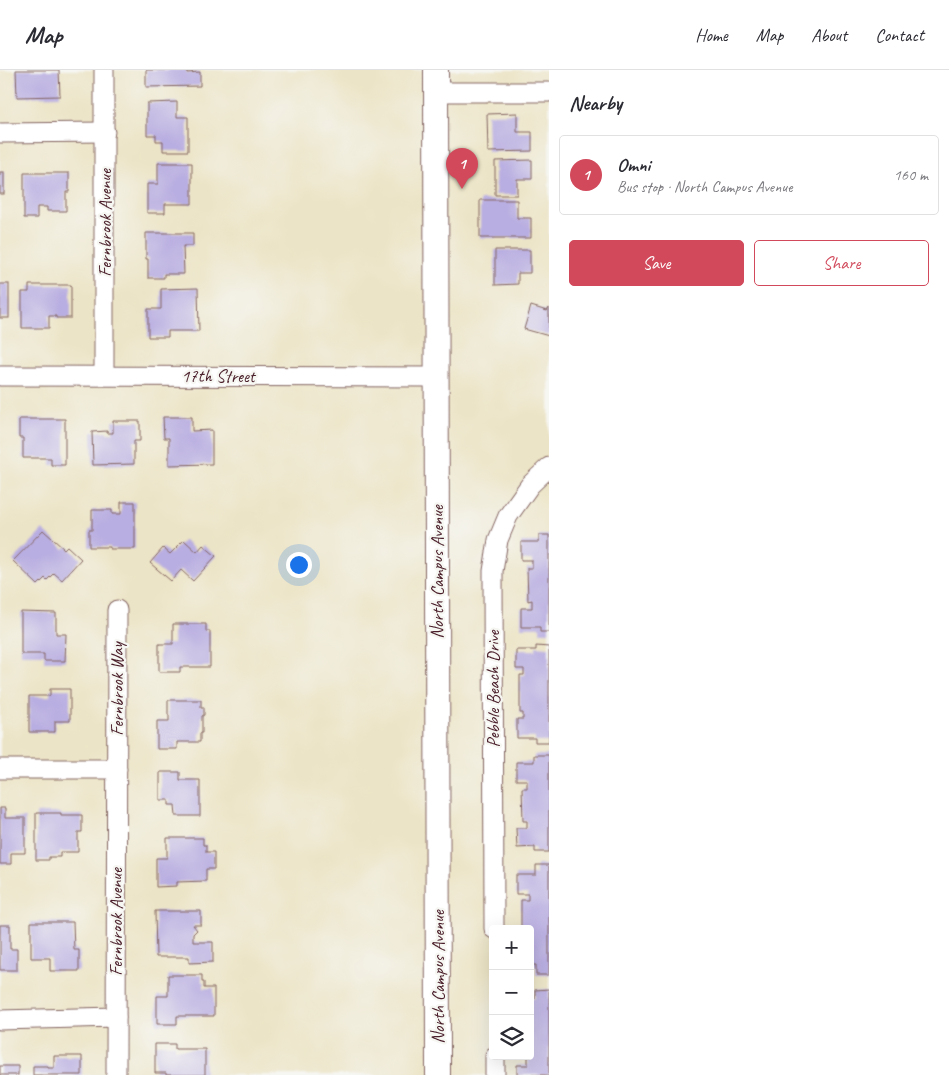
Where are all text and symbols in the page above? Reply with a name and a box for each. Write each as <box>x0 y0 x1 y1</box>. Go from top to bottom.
text: Map <box>25 20 62 50</box>
text: Home <box>695 24 728 46</box>
text: Map <box>756 24 783 46</box>
text: About <box>811 24 847 46</box>
text: Contact <box>875 24 924 46</box>
text: Nearby <box>569 90 622 116</box>
pin: 1 <box>446 148 478 189</box>
text: Omni <box>617 153 650 177</box>
text: 1 <box>582 165 590 185</box>
text: 160 m <box>894 165 928 185</box>
street label: Fernbrook Avenue <box>94 168 116 277</box>
text: Bus stop · North Campus Avenue <box>617 177 792 197</box>
button: Save <box>569 240 744 286</box>
button: Share <box>754 240 929 286</box>
street label: 17th Street <box>181 365 257 387</box>
street label: North Campus Avenue <box>426 504 448 639</box>
your location <box>286 552 312 578</box>
street label: Pebble Beach Drive <box>482 629 504 747</box>
street label: Fernbrook Way <box>106 641 128 736</box>
street label: Fernbrook Avenue <box>105 867 127 976</box>
street label: North Campus Avenue <box>427 909 449 1044</box>
map controls <box>489 925 534 1060</box>
button: + <box>489 925 534 970</box>
button: − <box>489 970 534 1015</box>
button: layers <box>489 1015 534 1060</box>

